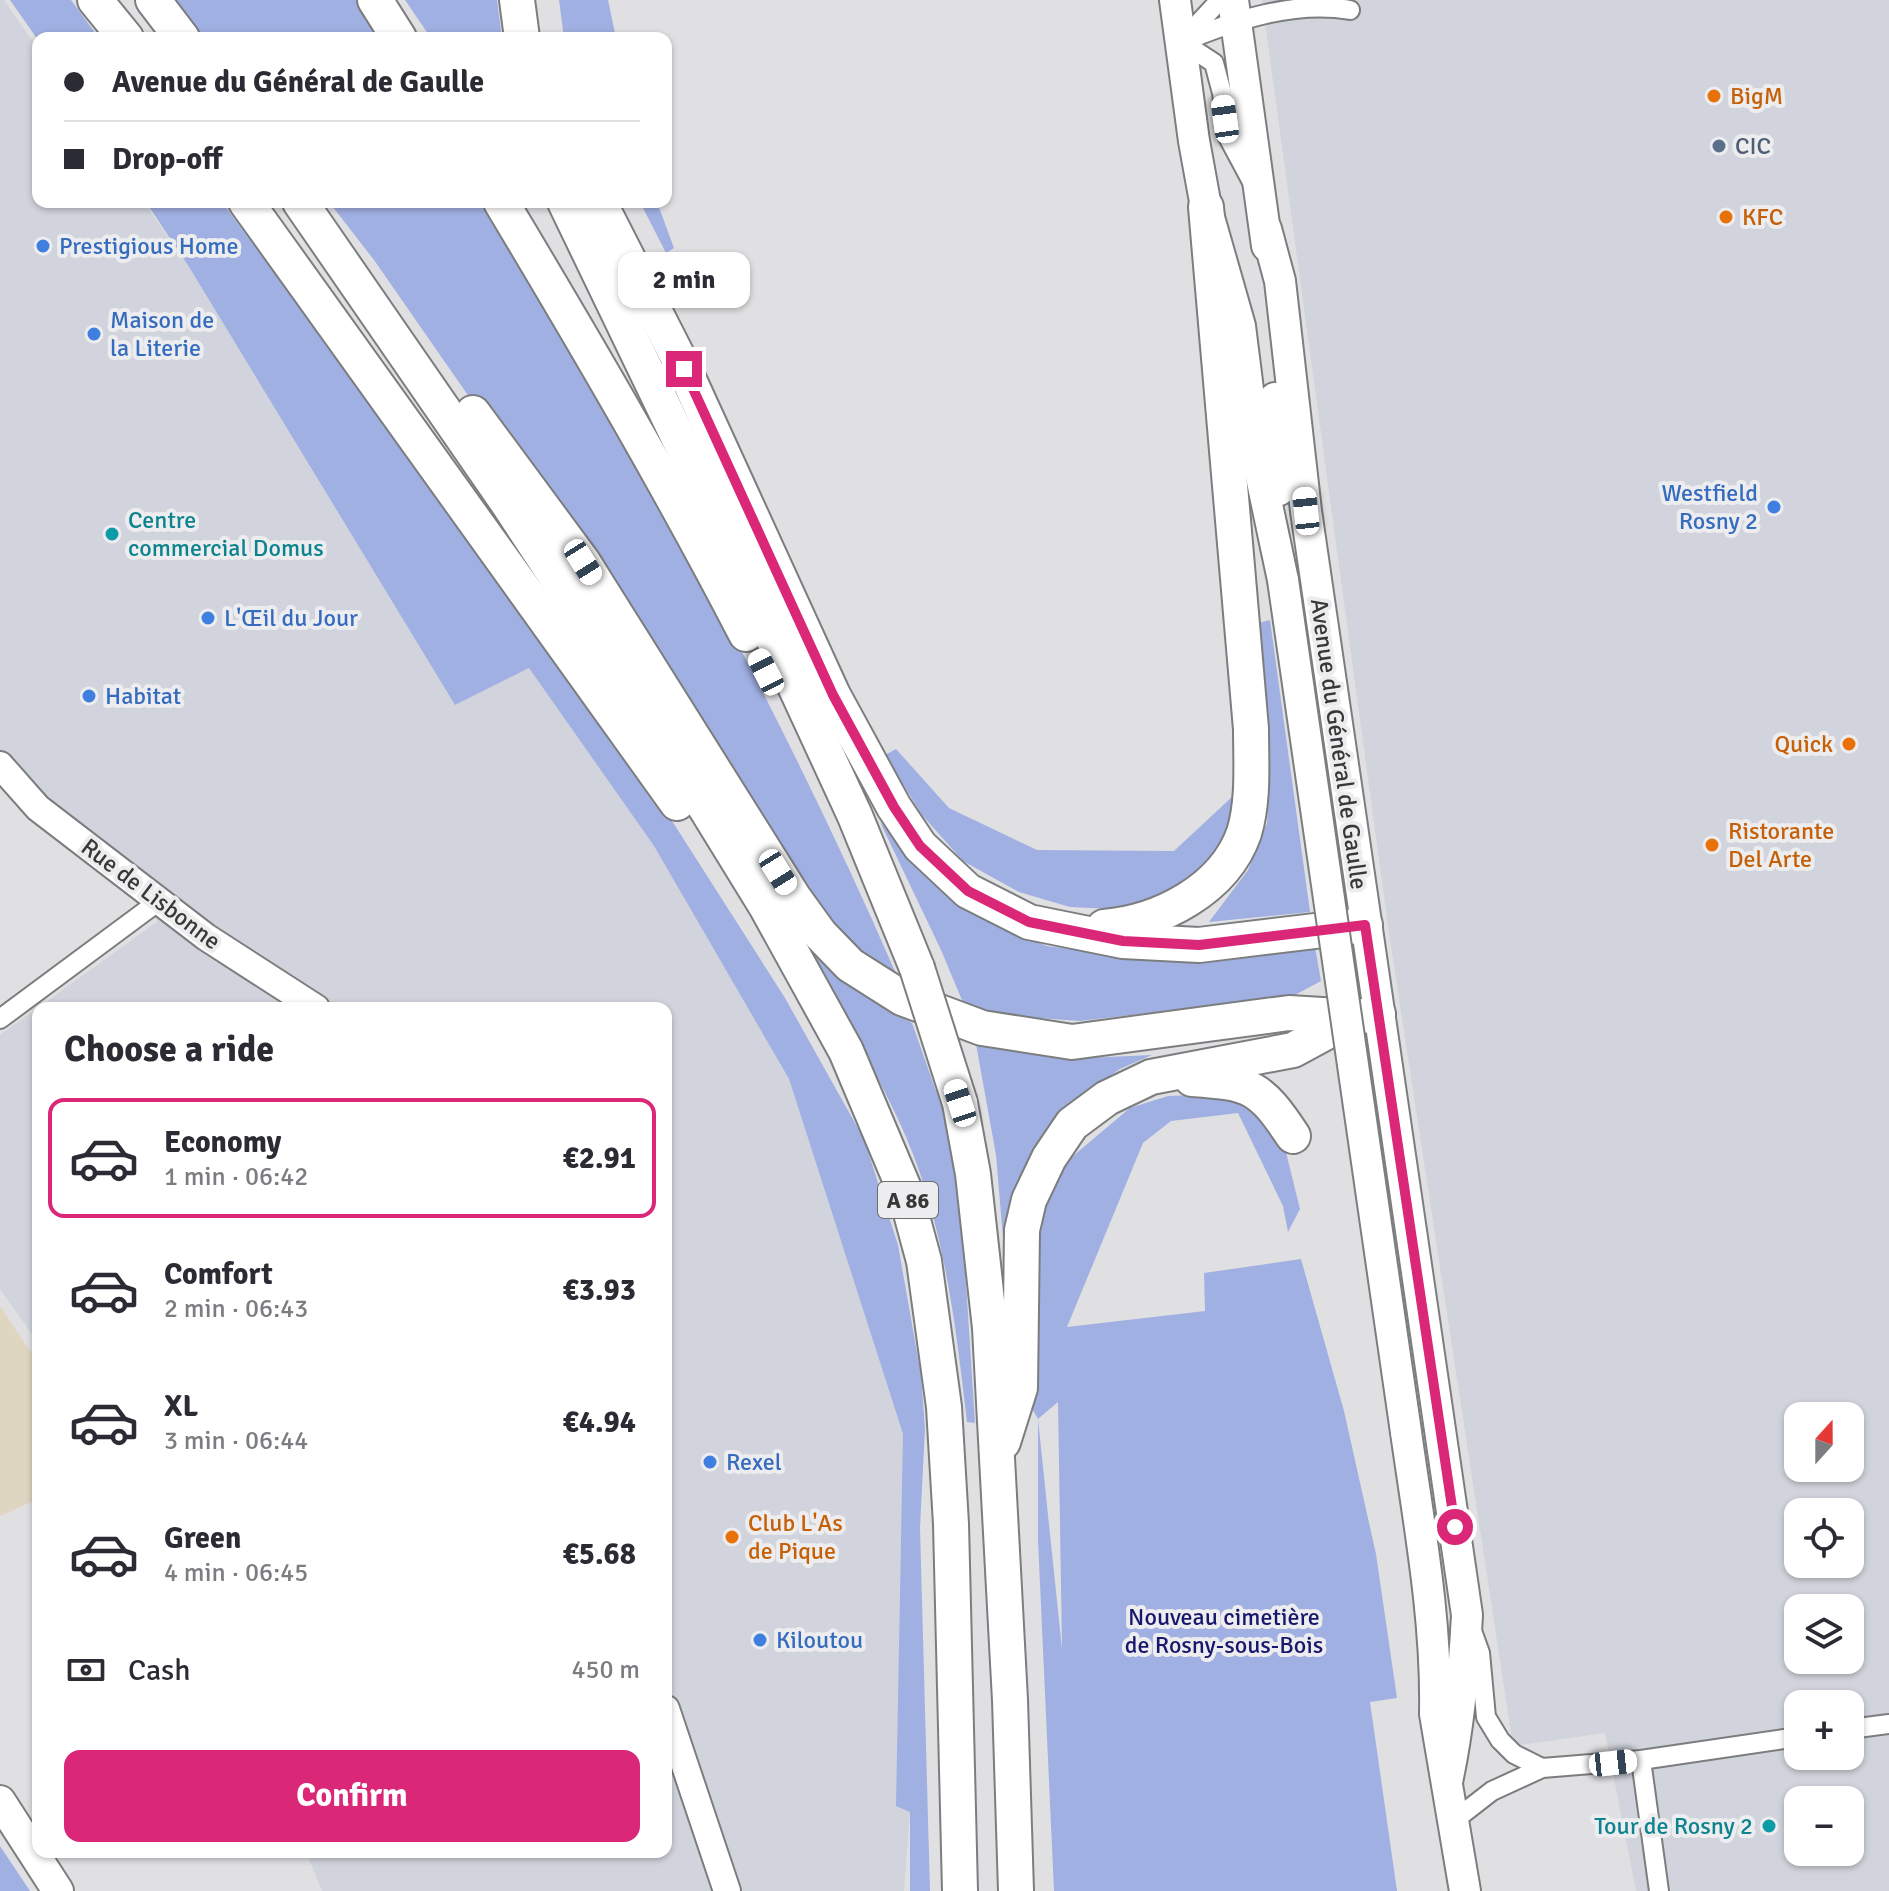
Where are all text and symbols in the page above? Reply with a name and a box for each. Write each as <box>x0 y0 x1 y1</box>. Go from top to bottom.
text: Avenue du Général de Gaulle <box>112 64 484 101</box>
place label: BigM <box>1730 81 1783 111</box>
marker: BigM <box>1705 87 1723 105</box>
car <box>1210 94 1240 144</box>
place label: CIC <box>1735 131 1771 161</box>
marker: CIC <box>1710 137 1728 155</box>
text: Drop-off <box>112 141 222 178</box>
place label: KFC <box>1742 202 1783 232</box>
marker: KFC <box>1717 208 1735 226</box>
place label: Prestigious Home <box>59 231 239 261</box>
marker: Prestigious Home <box>34 237 52 255</box>
callout: 2 min <box>618 253 750 309</box>
text: 2 min <box>653 264 715 296</box>
place label: Maison de la Literie <box>110 305 214 363</box>
marker: Maison de la Literie <box>85 325 103 343</box>
route end <box>666 351 702 387</box>
place label: Westfield Rosny 2 <box>1662 478 1758 536</box>
car <box>1292 486 1320 536</box>
marker: Westfield Rosny 2 <box>1765 498 1783 516</box>
place label: Centre commercial Domus <box>128 505 324 563</box>
marker: Centre commercial Domus <box>103 525 121 543</box>
car <box>560 535 606 589</box>
street label: Avenue du Général de Gaulle <box>1304 597 1374 891</box>
place label: L'Œil du Jour <box>224 603 358 633</box>
marker: L'Œil du Jour <box>199 609 217 627</box>
car <box>744 645 788 699</box>
place label: Habitat <box>105 681 181 711</box>
marker: Habitat <box>80 687 98 705</box>
place label: Quick <box>1774 729 1833 759</box>
marker: Quick <box>1840 735 1858 753</box>
place label: Ristorante Del Arte <box>1728 816 1834 874</box>
street label: Rue de Lisbonne <box>75 832 227 956</box>
marker: Ristorante Del Arte <box>1703 836 1721 854</box>
car <box>755 845 801 899</box>
text: Choose a ride <box>64 1027 274 1072</box>
car <box>941 1076 979 1130</box>
icon: car <box>68 1122 140 1194</box>
text: Economy <box>164 1124 281 1161</box>
text: €2.91 <box>563 1140 636 1177</box>
text: 1 min · 06:42 <box>164 1161 308 1193</box>
road number: A 86 <box>878 1182 938 1218</box>
icon: car <box>68 1254 140 1326</box>
text: Comfort <box>164 1256 273 1293</box>
text: €3.93 <box>563 1272 636 1309</box>
text: 2 min · 06:43 <box>164 1293 308 1325</box>
icon: car <box>68 1386 140 1458</box>
text: XL <box>164 1388 198 1425</box>
north arrow <box>1784 1402 1864 1482</box>
map controls <box>1784 1402 1864 1866</box>
text: €4.94 <box>563 1404 636 1441</box>
text: 3 min · 06:44 <box>164 1425 308 1457</box>
place label: Rexel <box>726 1447 782 1477</box>
marker: Rexel <box>701 1453 719 1471</box>
button: locate <box>1784 1498 1864 1578</box>
place label: Club L'As de Pique <box>748 1508 843 1566</box>
route start <box>1437 1509 1473 1545</box>
icon: car <box>68 1518 140 1590</box>
text: Green <box>164 1520 241 1557</box>
marker: Club L'As de Pique <box>723 1528 741 1546</box>
text: €5.68 <box>563 1536 636 1573</box>
text: 4 min · 06:45 <box>164 1557 308 1589</box>
button: layers <box>1784 1594 1864 1674</box>
park label: Nouveau cimetière de Rosny-sous-Bois <box>1125 1602 1323 1660</box>
place label: Kiloutou <box>776 1625 863 1655</box>
marker: Kiloutou <box>751 1631 769 1649</box>
icon: cash <box>64 1648 108 1692</box>
text: Cash <box>128 1652 191 1689</box>
text: 450 m <box>571 1654 640 1686</box>
button: + <box>1784 1690 1864 1770</box>
car <box>1588 1749 1638 1777</box>
button: Confirm <box>64 1750 640 1842</box>
button: − <box>1784 1786 1864 1866</box>
place label: Tour de Rosny 2 <box>1594 1811 1753 1841</box>
marker: Tour de Rosny 2 <box>1760 1817 1778 1835</box>

